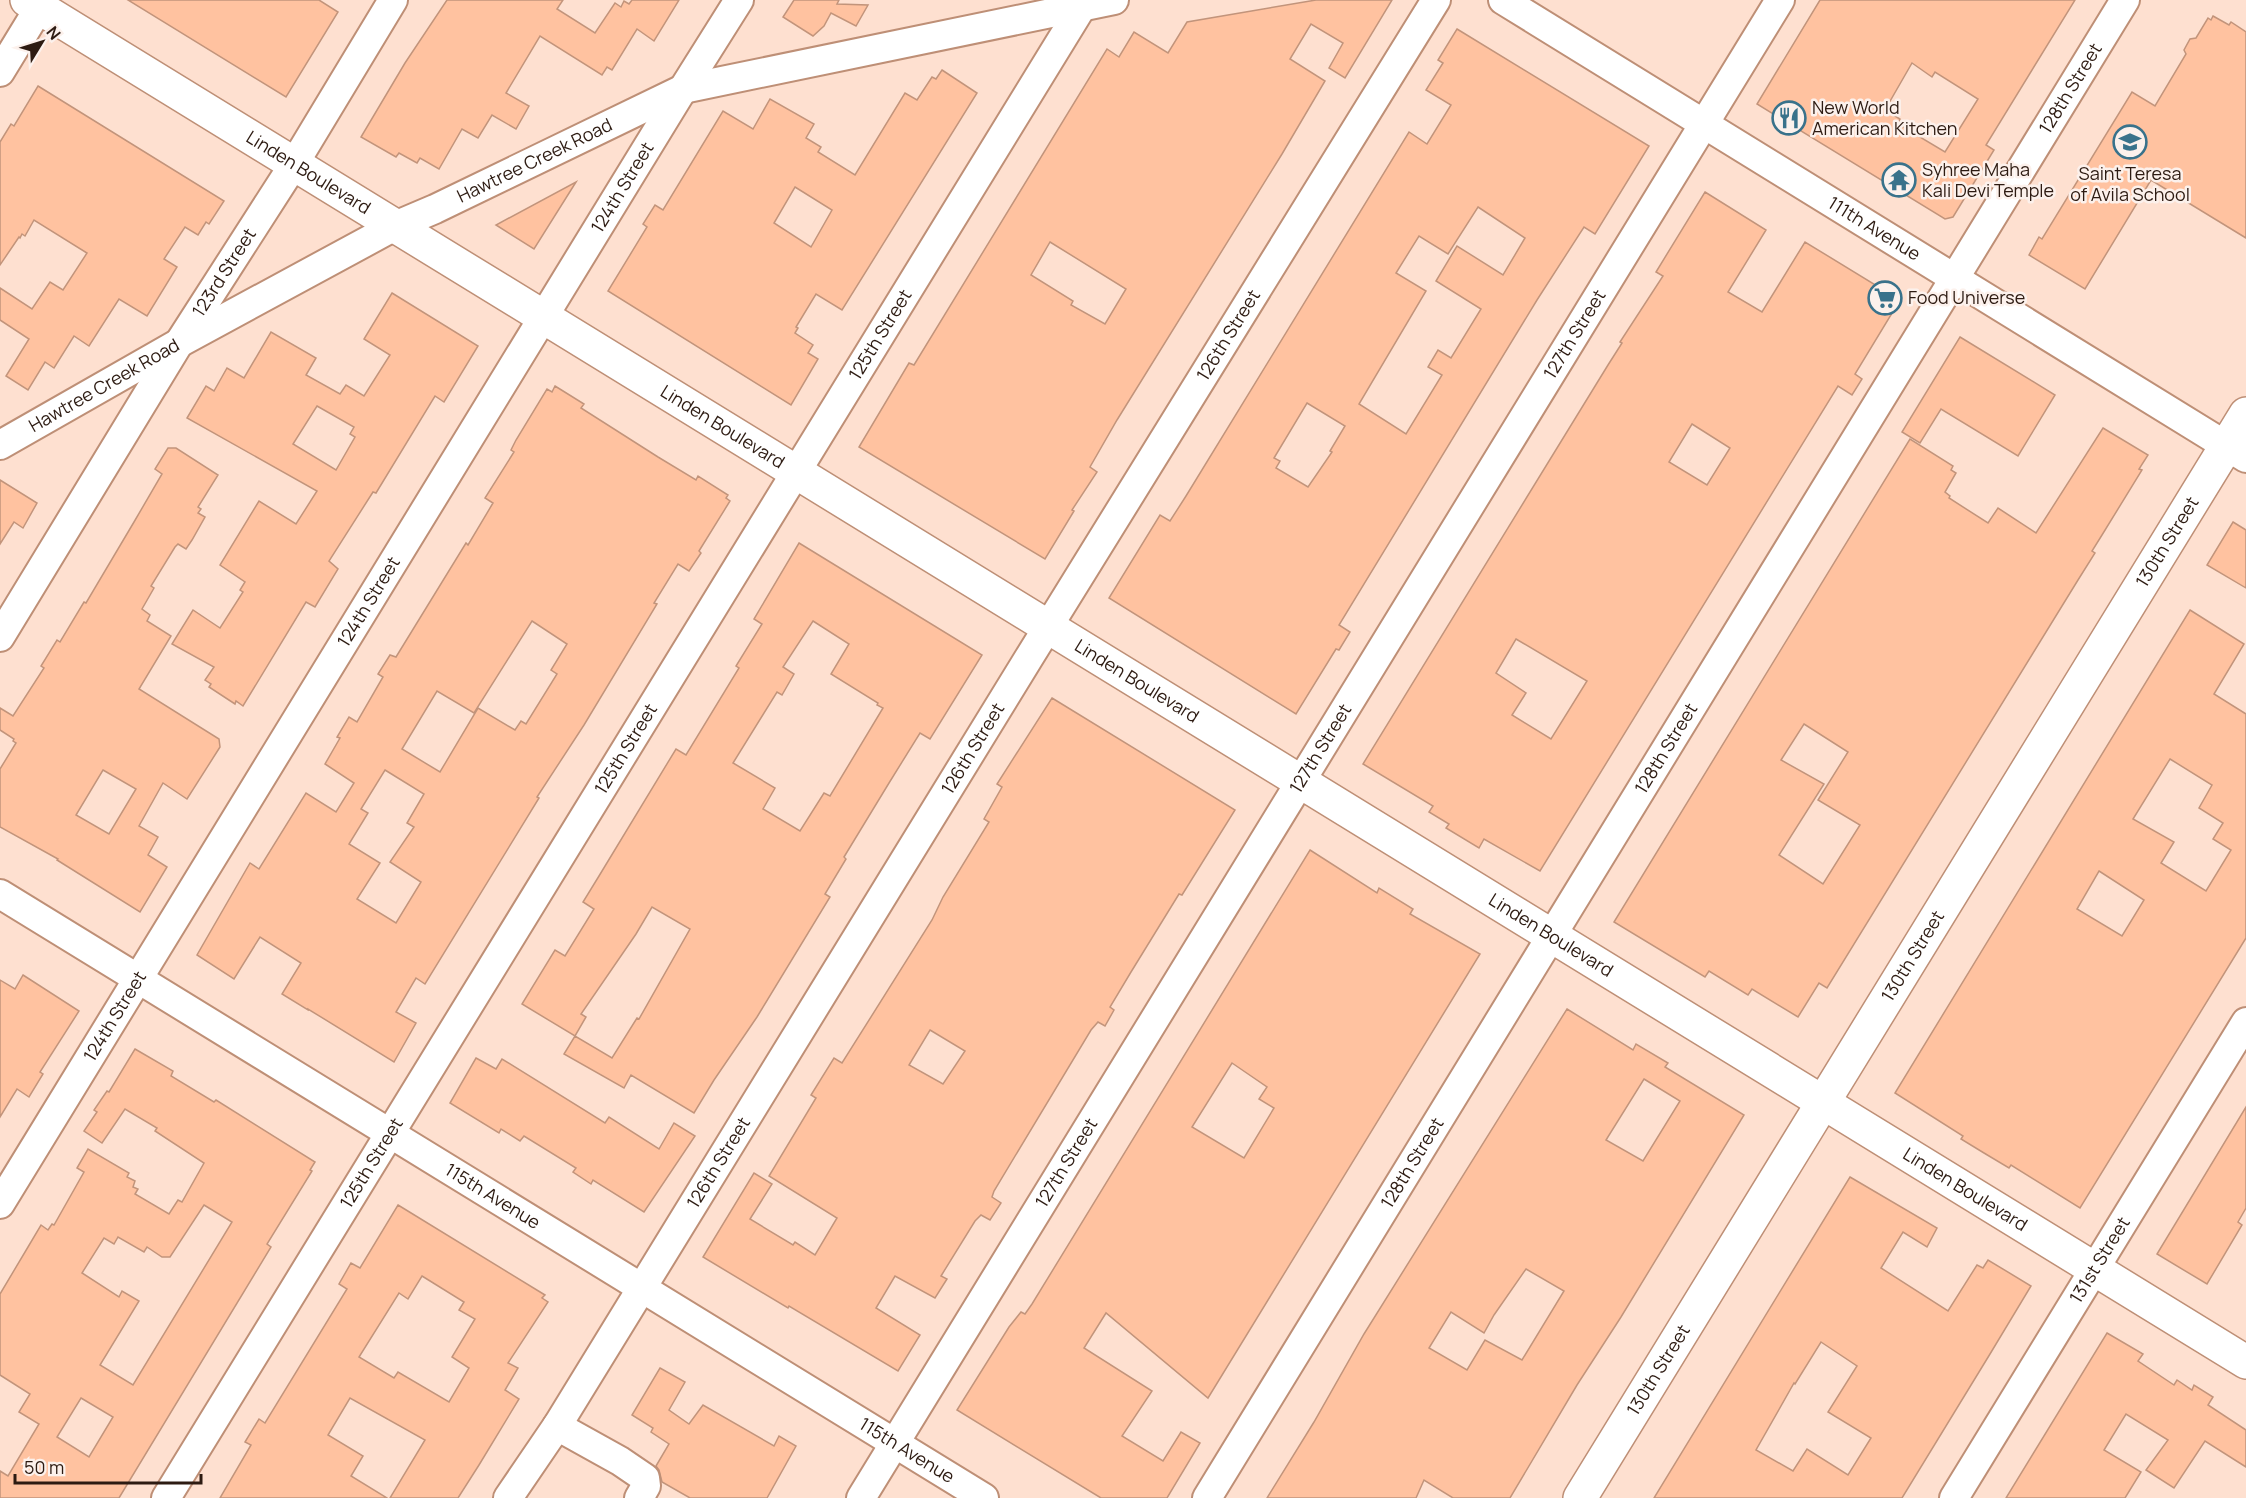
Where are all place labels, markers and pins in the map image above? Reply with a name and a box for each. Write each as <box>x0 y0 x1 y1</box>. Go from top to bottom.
place label: New World American Kitchen <box>1812 95 1957 140</box>
restaurant icon: New World American Kitchen <box>1771 100 1807 136</box>
school or university icon: Saint Teresa of Avila School <box>2112 124 2148 160</box>
place label: Syhree Maha Kali Devi Temple <box>1922 157 2054 202</box>
place label: Saint Teresa of Avila School <box>2070 161 2190 206</box>
temple icon: Syhree Maha Kali Devi Temple <box>1881 162 1917 198</box>
supermarket icon: Food Universe <box>1867 280 1903 316</box>
place label: Food Universe <box>1908 285 2025 309</box>

